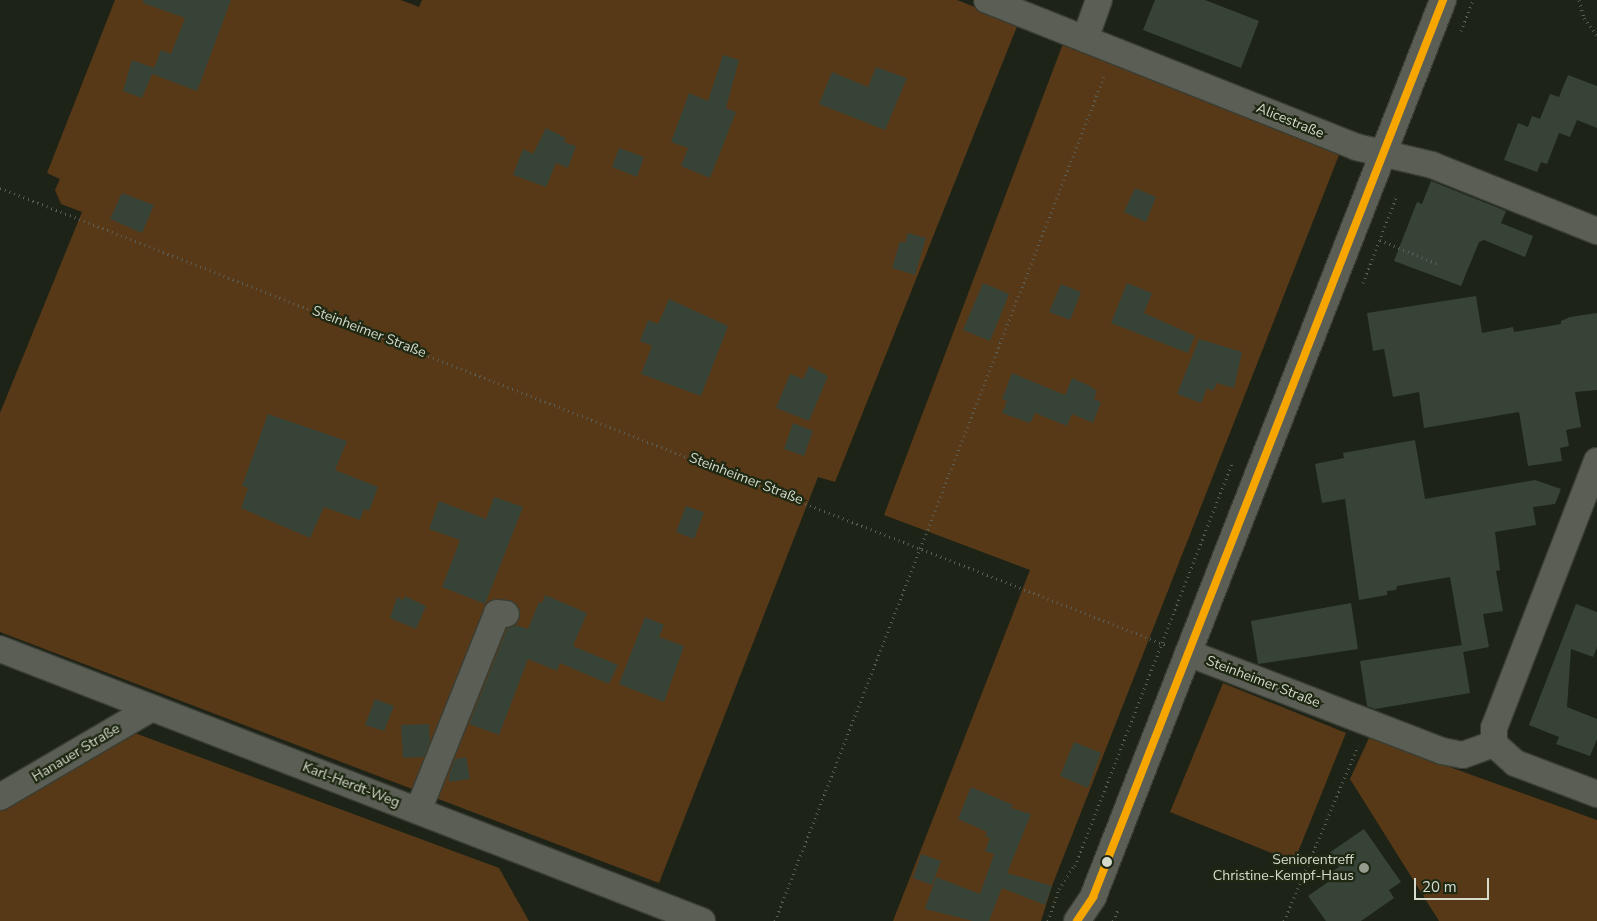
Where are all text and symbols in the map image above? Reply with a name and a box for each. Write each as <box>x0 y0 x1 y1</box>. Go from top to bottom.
street label: Alicestraße <box>1254 100 1326 142</box>
street label: Steinheimer Straße <box>310 303 428 361</box>
street label: Steinheimer Straße <box>687 450 805 508</box>
street label: Steinheimer Straße <box>1204 653 1322 711</box>
street label: Hanauer Straße <box>29 720 123 786</box>
street label: Karl-Herdt-Weg <box>300 759 402 811</box>
place label: Seniorentreff Christine-Kempf-Haus <box>1213 852 1354 884</box>
unlabelled marker <box>1102 857 1112 867</box>
marker: Seniorentreff Christine-Kempf-Haus <box>1358 862 1370 874</box>
scale bar <box>1417 868 1492 900</box>
text: 20 m <box>1422 877 1457 897</box>

